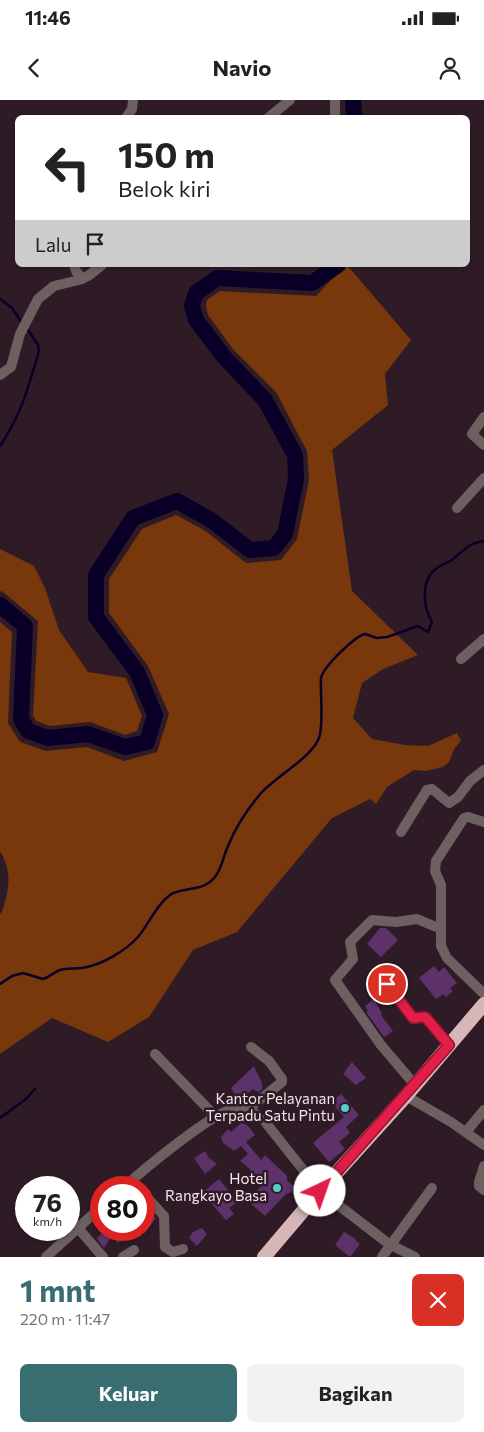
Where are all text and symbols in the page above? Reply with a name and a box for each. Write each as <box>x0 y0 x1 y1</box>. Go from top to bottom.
text: 11:46 <box>25 6 71 29</box>
icon: back <box>20 54 48 82</box>
text: Navio <box>212 54 272 81</box>
icon: person <box>436 54 464 82</box>
text: 150 m <box>118 132 215 175</box>
icon: left <box>35 135 100 200</box>
text: Belok kiri <box>118 175 211 202</box>
icon: arrive <box>81 230 109 258</box>
text: Lalu <box>35 233 71 256</box>
pin <box>366 963 408 1005</box>
icon: arrive <box>373 970 401 998</box>
place label: Kantor Pelayanan Terpadu Satu Pintu <box>206 1089 335 1124</box>
marker: Kantor Pelayanan Terpadu Satu Pintu <box>339 1102 351 1114</box>
position arrow <box>293 1164 345 1216</box>
place label: Hotel Rangkayo Basa <box>165 1169 267 1204</box>
speed limit sign: 80 <box>90 1176 155 1241</box>
marker: Hotel Rangkayo Basa <box>271 1182 283 1194</box>
text: 76 <box>33 1187 62 1217</box>
text: km/h <box>33 1214 62 1228</box>
text: 1 mnt <box>20 1271 96 1308</box>
button: close <box>412 1274 464 1326</box>
text: 220 m · 11:47 <box>20 1309 110 1328</box>
button: Keluar <box>20 1364 237 1422</box>
button: Bagikan <box>247 1364 464 1422</box>

